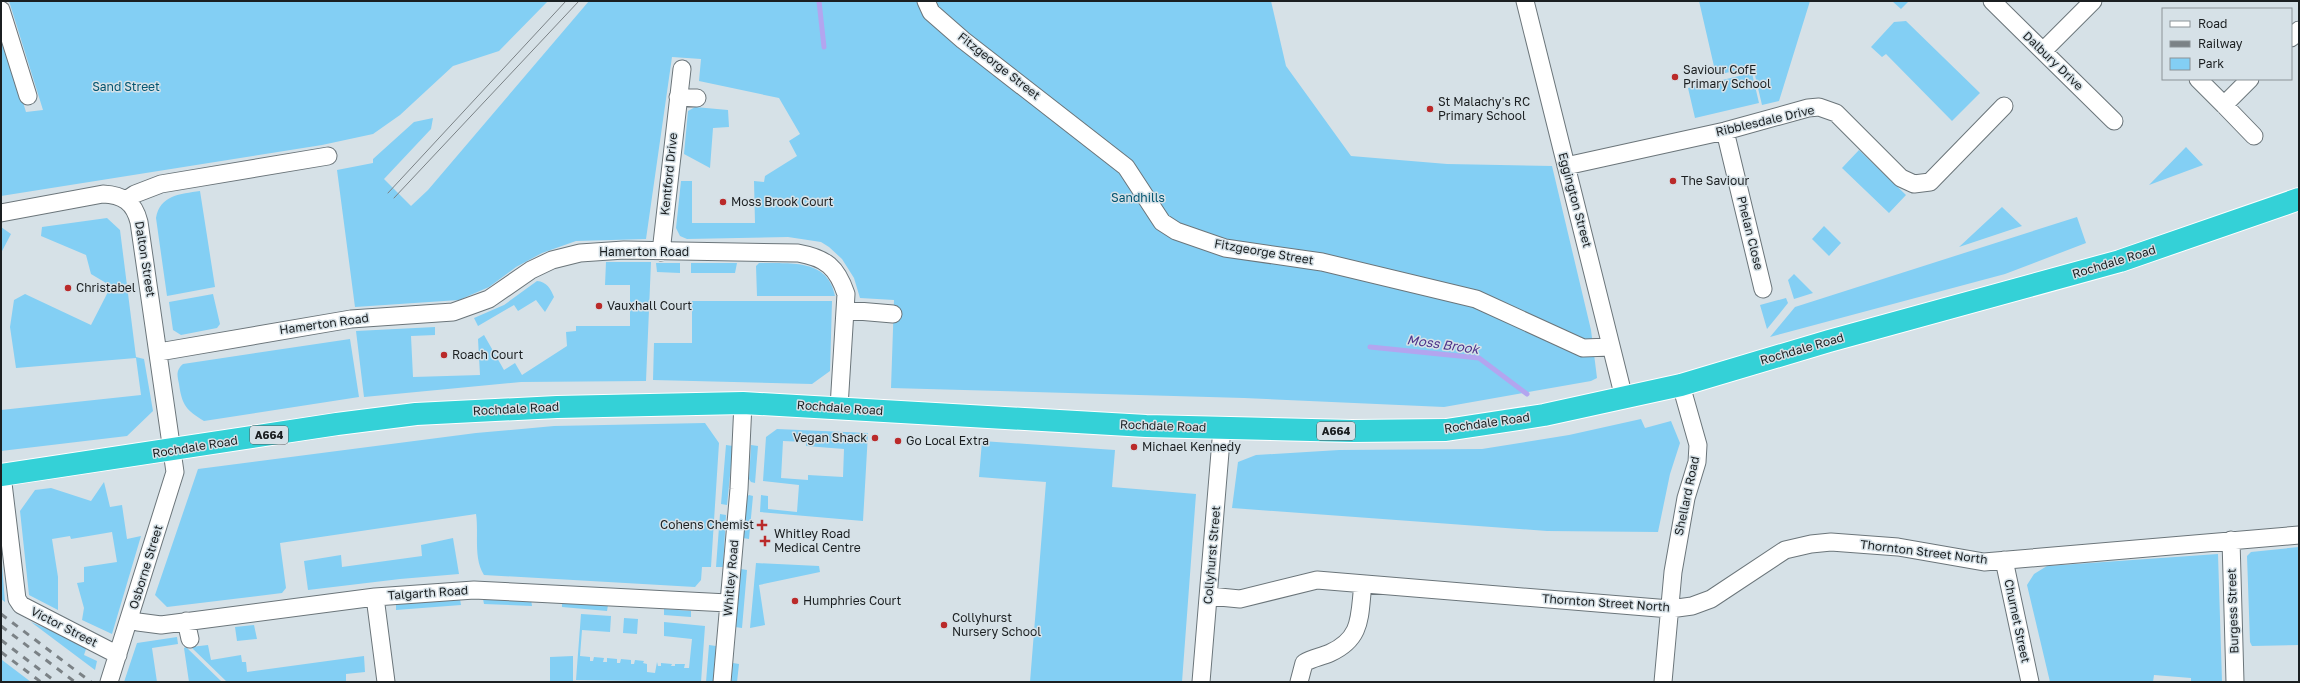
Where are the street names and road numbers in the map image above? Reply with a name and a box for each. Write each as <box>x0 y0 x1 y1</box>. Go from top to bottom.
street label: Dalbury Drive <box>2020 28 2087 93</box>
street label: Fitzgeorge Street <box>955 29 1044 103</box>
street label: Ribblesdale Drive <box>1714 102 1816 139</box>
street label: Kentford Drive <box>657 132 680 216</box>
street label: Eggington Street <box>1556 151 1595 249</box>
street label: Phelan Close <box>1734 194 1767 271</box>
street label: Dalton Street <box>132 220 159 298</box>
street label: Fitzgeorge Street <box>1213 235 1315 268</box>
street label: Rochdale Road <box>2070 242 2157 281</box>
street label: Hamerton Road <box>599 244 689 259</box>
street label: Hamerton Road <box>278 310 370 337</box>
street label: Rochdale Road <box>1758 329 1845 368</box>
street label: Rochdale Road <box>796 397 884 418</box>
street label: Rochdale Road <box>472 399 560 418</box>
street label: Rochdale Road <box>1443 409 1531 436</box>
street label: Rochdale Road <box>1120 416 1206 435</box>
road number: A664 <box>1317 422 1355 440</box>
road number: A664 <box>250 426 288 444</box>
street label: Rochdale Road <box>151 432 239 461</box>
street label: Shellard Road <box>1671 455 1702 537</box>
street label: Collyhurst Street <box>1200 505 1223 605</box>
street label: Osborne Street <box>126 523 166 611</box>
street label: Thornton Street North <box>1859 536 1989 567</box>
street label: Whitley Road <box>720 539 741 617</box>
street label: Burgess Street <box>2224 568 2241 654</box>
street label: Churnet Street <box>2001 578 2034 664</box>
street label: Talgarth Road <box>387 582 469 603</box>
street label: Thornton Street North <box>1542 591 1671 614</box>
street label: Victor Street <box>28 603 100 650</box>

